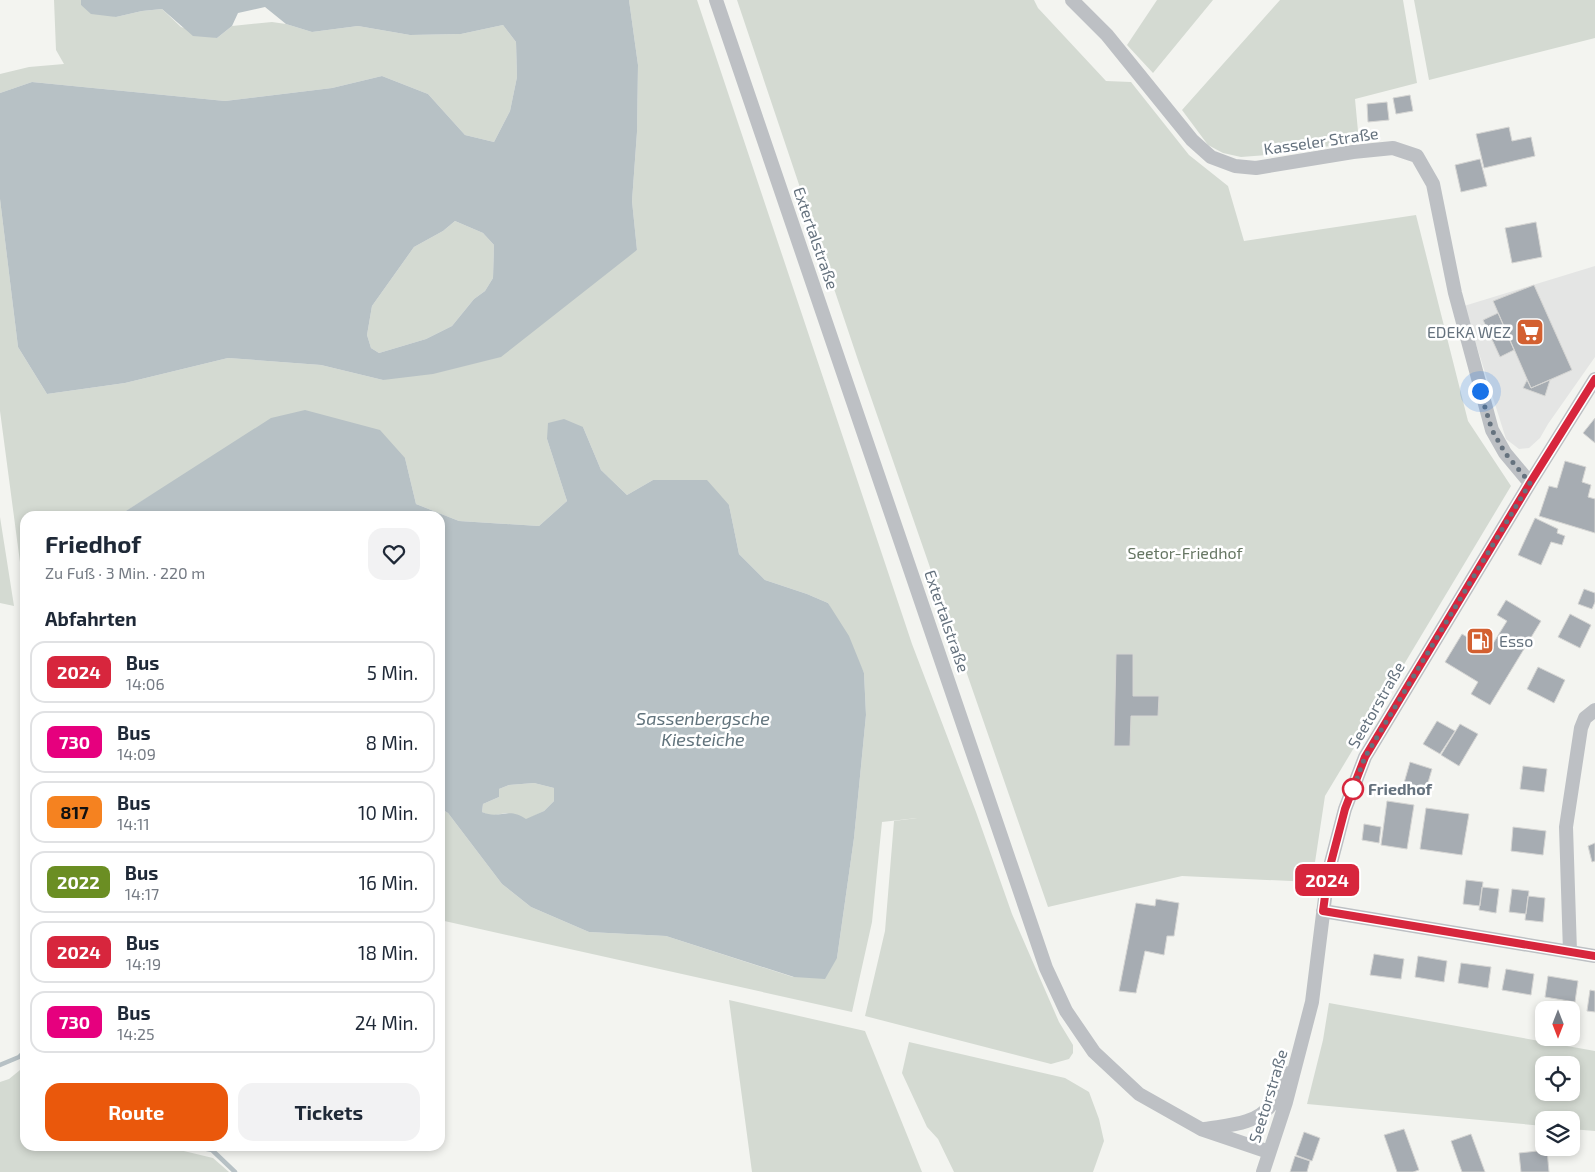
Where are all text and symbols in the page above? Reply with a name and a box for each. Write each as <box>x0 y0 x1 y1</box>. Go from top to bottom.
street label: Kasseler Straße <box>1262 123 1380 158</box>
street label: Extertalstraße <box>790 184 843 292</box>
supermarket icon: EDEKA WEZ <box>1515 317 1545 347</box>
place label: EDEKA WEZ <box>1427 322 1511 341</box>
your location <box>1468 379 1493 404</box>
button: heart <box>368 528 420 580</box>
text: Friedhof <box>45 529 141 558</box>
park label: Seetor-Friedhof <box>1127 543 1243 562</box>
text: Zu Fuß · 3 Min. · 220 m <box>45 563 205 582</box>
street label: Extertalstraße <box>921 567 974 675</box>
text: Abfahrten <box>45 607 137 630</box>
fuel station icon: Esso <box>1465 626 1495 656</box>
place label: Esso <box>1499 631 1533 650</box>
text: Bus <box>126 651 159 674</box>
street label: Seetorstraße <box>1343 658 1408 751</box>
text: 2024 <box>57 661 101 683</box>
text: 5 Min. <box>367 661 418 684</box>
text: 14:06 <box>126 674 165 693</box>
water label: Sassenbergsche Kiesteiche <box>636 707 770 750</box>
text: Bus <box>117 721 151 744</box>
text: 730 <box>59 731 90 753</box>
text: 8 Min. <box>365 731 418 754</box>
text: 14:09 <box>117 744 156 763</box>
marker: Friedhof <box>1342 778 1364 800</box>
place label: Friedhof <box>1368 779 1433 798</box>
text: Bus <box>117 791 151 814</box>
text: 817 <box>60 801 89 823</box>
text: 10 Min. <box>358 801 418 824</box>
text: 14:11 <box>117 814 150 833</box>
text: Bus <box>125 861 158 884</box>
line badge: 2024 <box>1292 864 1362 896</box>
text: 2024 <box>1305 869 1349 891</box>
text: 2022 <box>57 871 100 893</box>
text: 16 Min. <box>359 871 418 894</box>
text: 14:17 <box>125 884 159 903</box>
text: Bus <box>126 931 159 954</box>
text: 2024 <box>57 941 101 963</box>
text: 18 Min. <box>358 941 418 964</box>
text: 14:19 <box>126 954 161 973</box>
text: Bus <box>117 1001 151 1024</box>
north arrow <box>1535 1001 1580 1046</box>
map controls <box>1535 1001 1580 1156</box>
text: 730 <box>59 1011 90 1033</box>
text: 24 Min. <box>355 1011 418 1034</box>
text: 14:25 <box>117 1024 155 1043</box>
street label: Seetorstraße <box>1244 1047 1291 1145</box>
button: locate <box>1535 1056 1580 1101</box>
button: Route <box>45 1083 228 1141</box>
button: Tickets <box>238 1083 420 1141</box>
button: layers <box>1535 1111 1580 1156</box>

